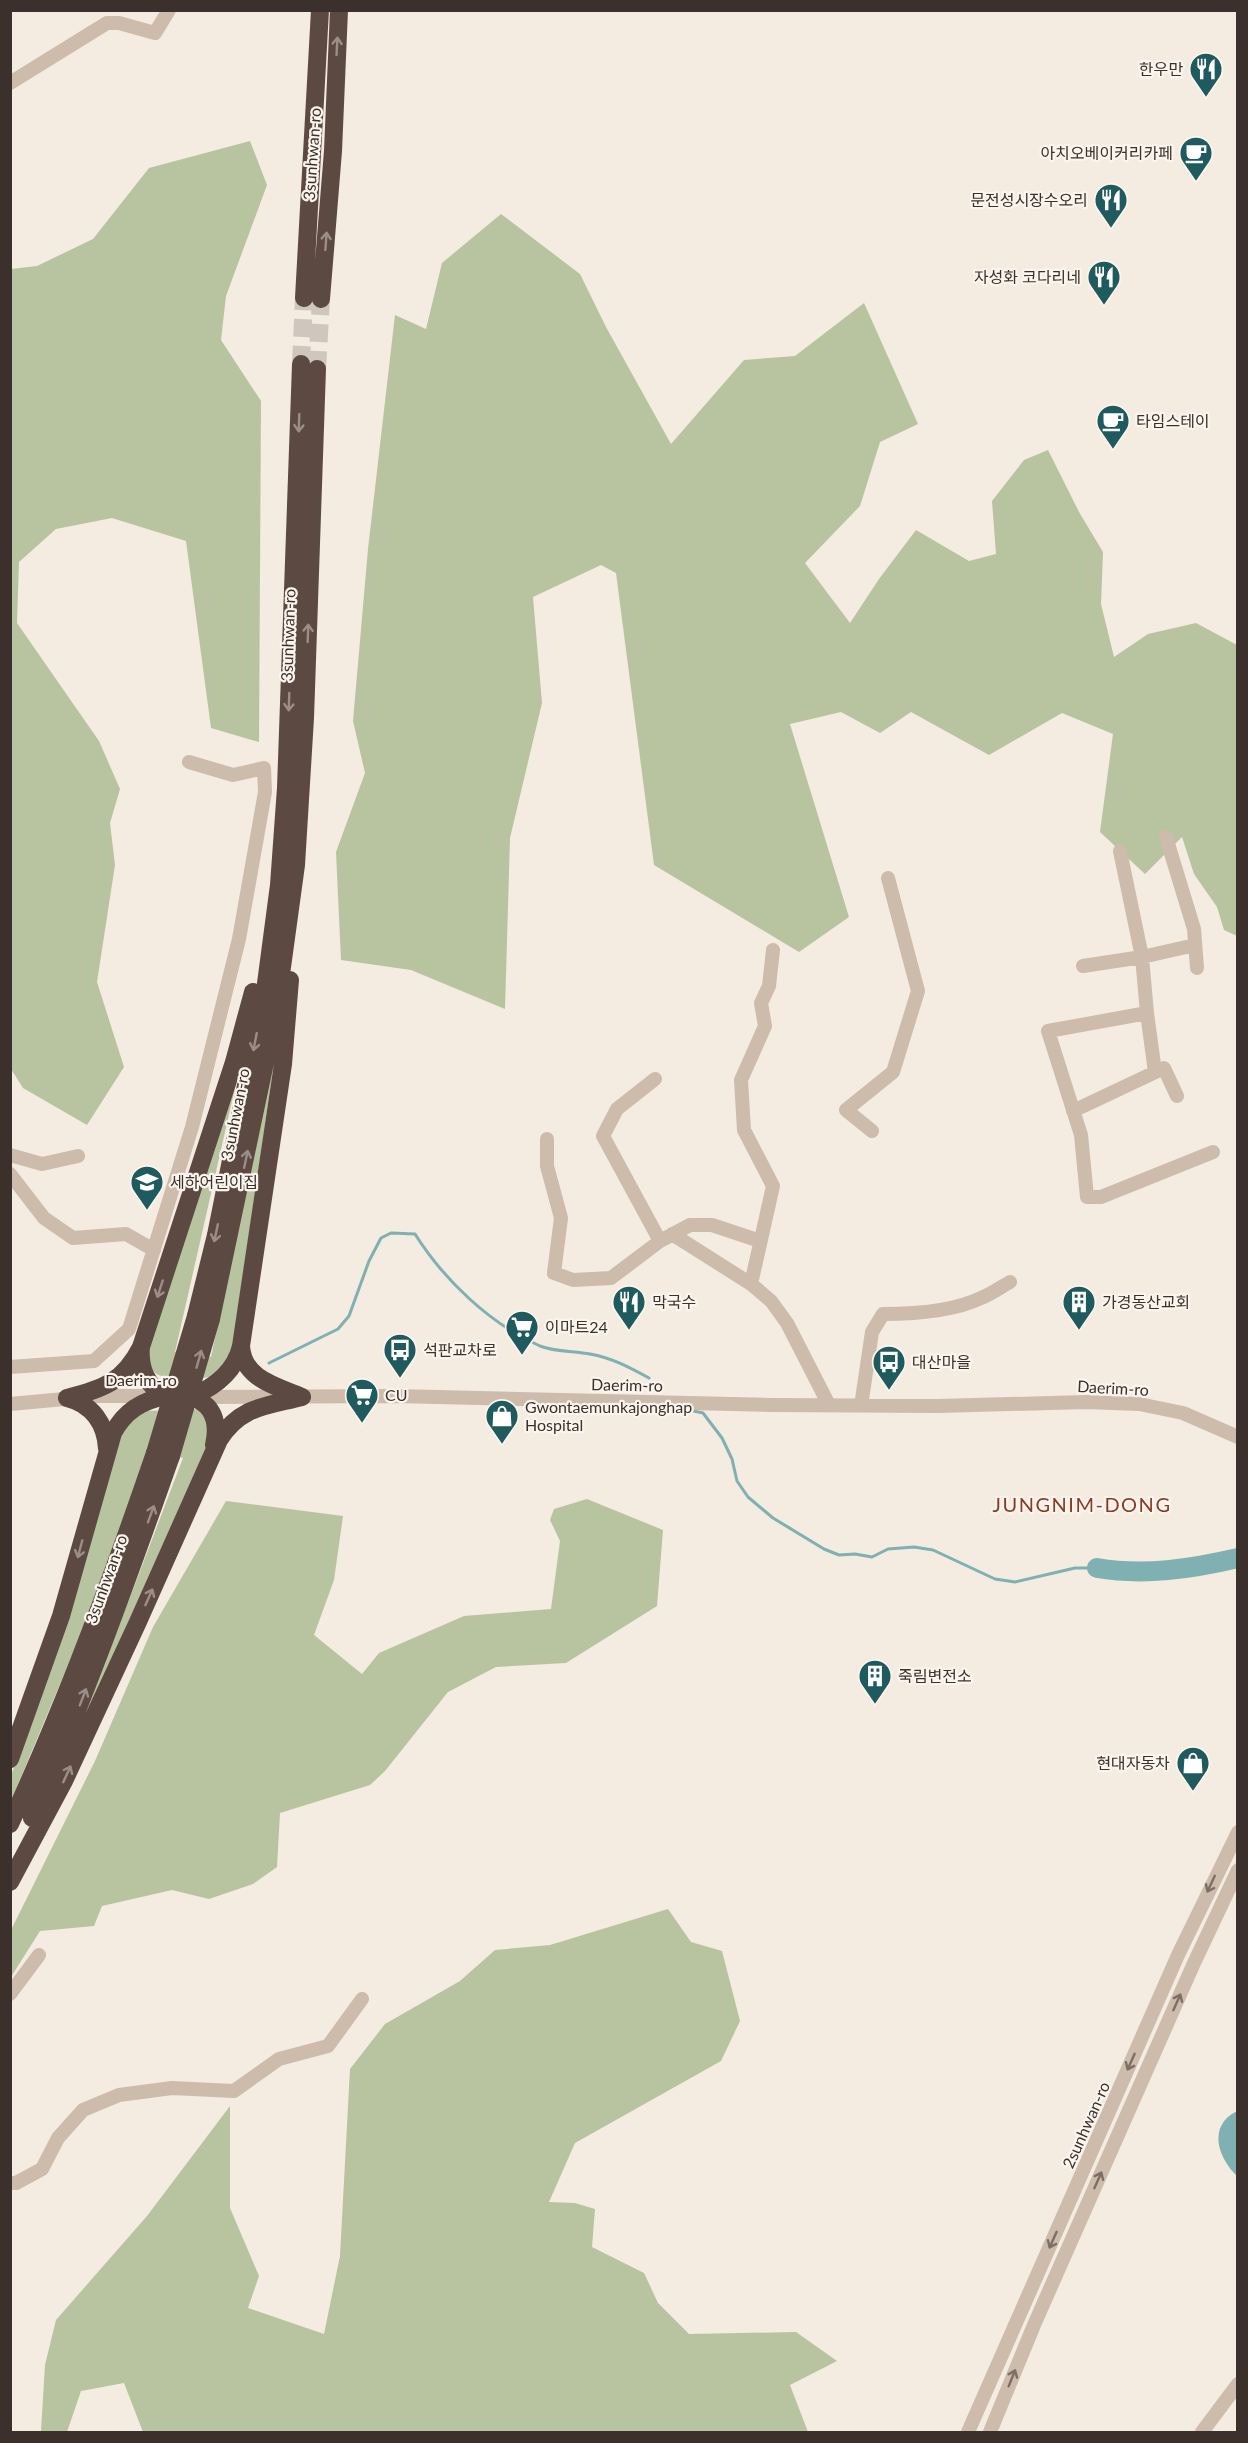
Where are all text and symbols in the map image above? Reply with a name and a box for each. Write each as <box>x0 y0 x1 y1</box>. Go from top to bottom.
one-way arrow <box>332 37 343 57</box>
restaurant icon: 한우만 <box>1188 51 1224 98</box>
place label: 한우만 <box>1139 59 1183 78</box>
street label: 3sunhwan-ro <box>299 107 324 201</box>
cafe icon: 아치오베이커리카페 <box>1178 135 1214 182</box>
place label: 아치오베이커리카페 <box>1041 143 1173 162</box>
restaurant icon: 문전성시장수오리 <box>1093 182 1129 229</box>
place label: 문전성시장수오리 <box>970 190 1088 209</box>
one-way arrow <box>320 231 331 251</box>
restaurant icon: 자성화 코다리네 <box>1086 259 1122 306</box>
place label: 자성화 코다리네 <box>974 267 1081 286</box>
cafe icon: 타임스테이 <box>1095 403 1131 450</box>
place label: 타임스테이 <box>1136 411 1210 430</box>
one-way arrow <box>293 412 305 432</box>
street label: 3sunhwan-ro <box>276 588 299 682</box>
one-way arrow <box>302 623 314 643</box>
one-way arrow <box>283 691 294 711</box>
one-way arrow <box>249 1031 260 1051</box>
street label: 3sunhwan-ro <box>216 1067 253 1161</box>
one-way arrow <box>241 1150 252 1169</box>
school or university icon: 세하어린이집 <box>129 1164 165 1211</box>
place label: 세하어린이집 <box>170 1172 258 1191</box>
one-way arrow <box>210 1222 221 1242</box>
one-way arrow <box>154 1279 165 1298</box>
restaurant icon: 막국수 <box>611 1284 647 1331</box>
building icon: 가경동산교회 <box>1061 1284 1097 1331</box>
place label: 막국수 <box>652 1292 696 1311</box>
place label: 가경동산교회 <box>1102 1292 1190 1311</box>
supermarket icon: 이마트24 <box>504 1309 540 1356</box>
place label: 이마트24 <box>545 1317 608 1336</box>
bus stop icon: 석판교차로 <box>382 1332 418 1379</box>
place label: 석판교차로 <box>423 1340 497 1359</box>
bus stop icon: 대산마을 <box>871 1344 907 1391</box>
one-way arrow <box>194 1350 205 1369</box>
place label: 대산마을 <box>912 1352 971 1371</box>
street label: Daerim-ro <box>105 1370 177 1389</box>
street label: Daerim-ro <box>591 1374 663 1395</box>
street label: Daerim-ro <box>1077 1376 1149 1399</box>
supermarket icon: CU <box>344 1377 380 1424</box>
place label: CU <box>385 1385 407 1404</box>
place label: Gwontaemunkajonghap Hospital <box>525 1397 692 1434</box>
shop icon: Gwontaemunkajonghap Hospital <box>484 1398 520 1445</box>
district label: JUNGNIM-DONG <box>992 1492 1172 1516</box>
one-way arrow <box>146 1505 157 1524</box>
street label: 3sunhwan-ro <box>81 1532 130 1626</box>
one-way arrow <box>74 1539 85 1558</box>
one-way arrow <box>144 1589 155 1607</box>
building icon: 죽림변전소 <box>857 1658 893 1705</box>
place label: 죽림변전소 <box>898 1666 972 1685</box>
one-way arrow <box>78 1688 89 1706</box>
shop icon: 현대자동차 <box>1175 1745 1211 1792</box>
place label: 현대자동차 <box>1096 1753 1170 1772</box>
one-way arrow <box>62 1766 74 1784</box>
one-way arrow <box>1204 1874 1216 1892</box>
one-way arrow <box>1172 1993 1183 2011</box>
one-way arrow <box>1125 2052 1136 2070</box>
street label: 2sunhwan-ro <box>1058 2079 1113 2171</box>
one-way arrow <box>1093 2172 1104 2190</box>
one-way arrow <box>1046 2231 1058 2249</box>
one-way arrow <box>1007 2370 1018 2388</box>

